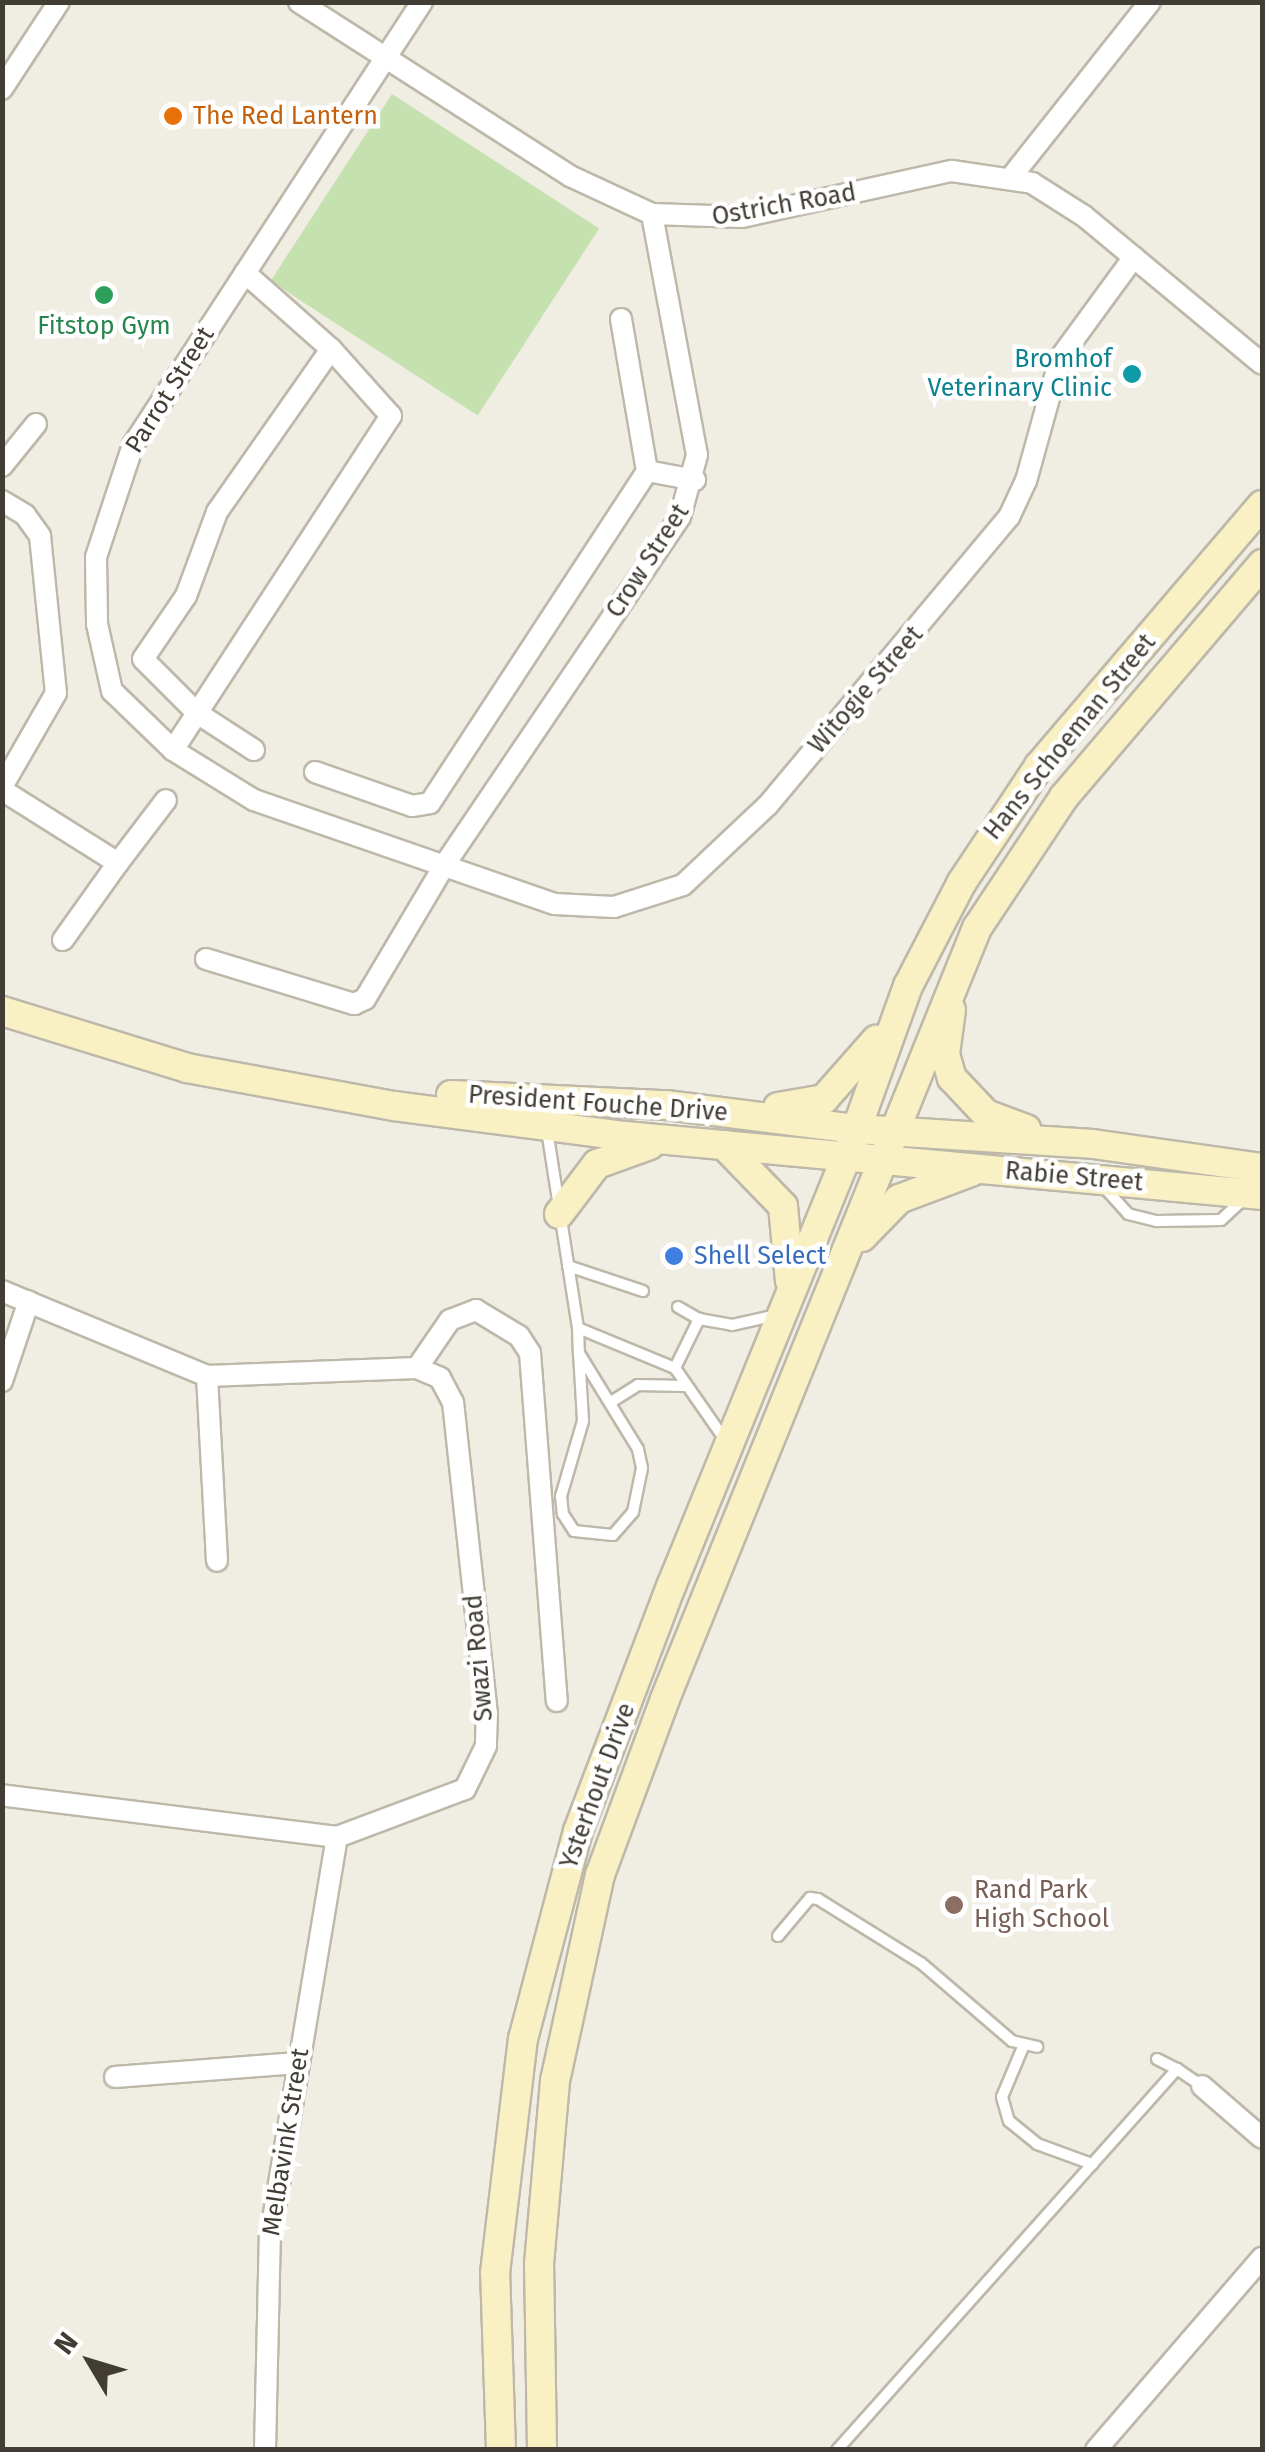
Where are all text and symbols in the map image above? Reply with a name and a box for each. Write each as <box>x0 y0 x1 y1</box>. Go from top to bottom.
place label: The Red Lantern <box>193 101 378 131</box>
marker: The Red Lantern <box>162 105 184 127</box>
street label: Ostrich Road <box>710 178 858 232</box>
marker: Fitstop Gym <box>93 284 115 306</box>
place label: Fitstop Gym <box>37 311 171 341</box>
street label: Parrot Street <box>119 321 221 459</box>
place label: Bromhof Veterinary Clinic <box>928 345 1112 404</box>
marker: Bromhof Veterinary Clinic <box>1121 363 1143 385</box>
street label: Crow Street <box>600 499 696 623</box>
street label: Witogie Street <box>802 620 930 760</box>
street label: Hans Schoeman Street <box>978 628 1162 846</box>
street label: President Fouche Drive <box>467 1080 729 1128</box>
street label: Rabie Street <box>1004 1156 1144 1198</box>
place label: Shell Select <box>694 1241 826 1271</box>
marker: Shell Select <box>663 1245 685 1267</box>
street label: Swazi Road <box>459 1593 499 1723</box>
street label: Ysterhout Drive <box>554 1699 642 1873</box>
place label: Rand Park High School <box>974 1876 1109 1935</box>
marker: Rand Park High School <box>943 1894 965 1916</box>
street label: Melbavink Street <box>256 2046 316 2238</box>
north arrow <box>40 2312 140 2412</box>
text: N <box>47 2326 85 2361</box>

